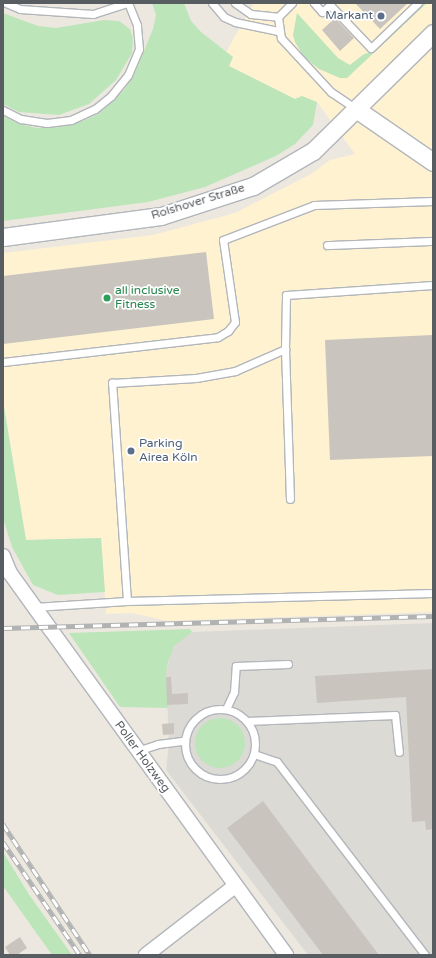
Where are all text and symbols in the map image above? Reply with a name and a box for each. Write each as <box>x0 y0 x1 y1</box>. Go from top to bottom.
place label: Markant <box>325 9 373 23</box>
marker: Markant <box>376 11 386 21</box>
street label: Rolshover Straße <box>149 181 247 223</box>
place label: all inclusive Fitness <box>115 284 180 312</box>
marker: all inclusive Fitness <box>102 293 112 303</box>
place label: Parking Airea Köln <box>139 437 198 465</box>
marker: Parking Airea Köln <box>126 446 136 456</box>
street label: Poller Holzweg <box>111 719 173 795</box>

